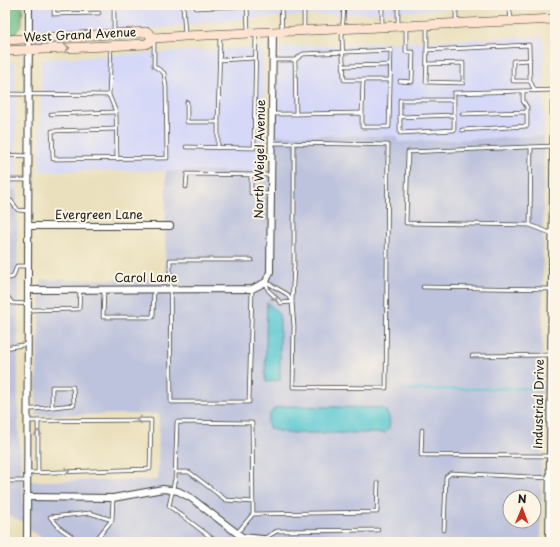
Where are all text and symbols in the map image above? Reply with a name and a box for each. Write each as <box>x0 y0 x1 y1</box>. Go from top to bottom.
street label: West Grand Avenue <box>23 22 137 46</box>
one-way arrow <box>64 43 70 52</box>
street label: North Weigel Avenue <box>249 99 269 219</box>
street label: Evergreen Lane <box>55 205 143 223</box>
street label: Carol Lane <box>114 268 178 286</box>
one-way arrow <box>271 293 278 301</box>
street label: Industrial Drive <box>528 359 548 449</box>
one-way arrow <box>136 416 142 424</box>
one-way arrow <box>34 430 42 436</box>
one-way arrow <box>64 467 70 476</box>
north arrow <box>502 489 542 529</box>
text: N <box>518 490 527 507</box>

